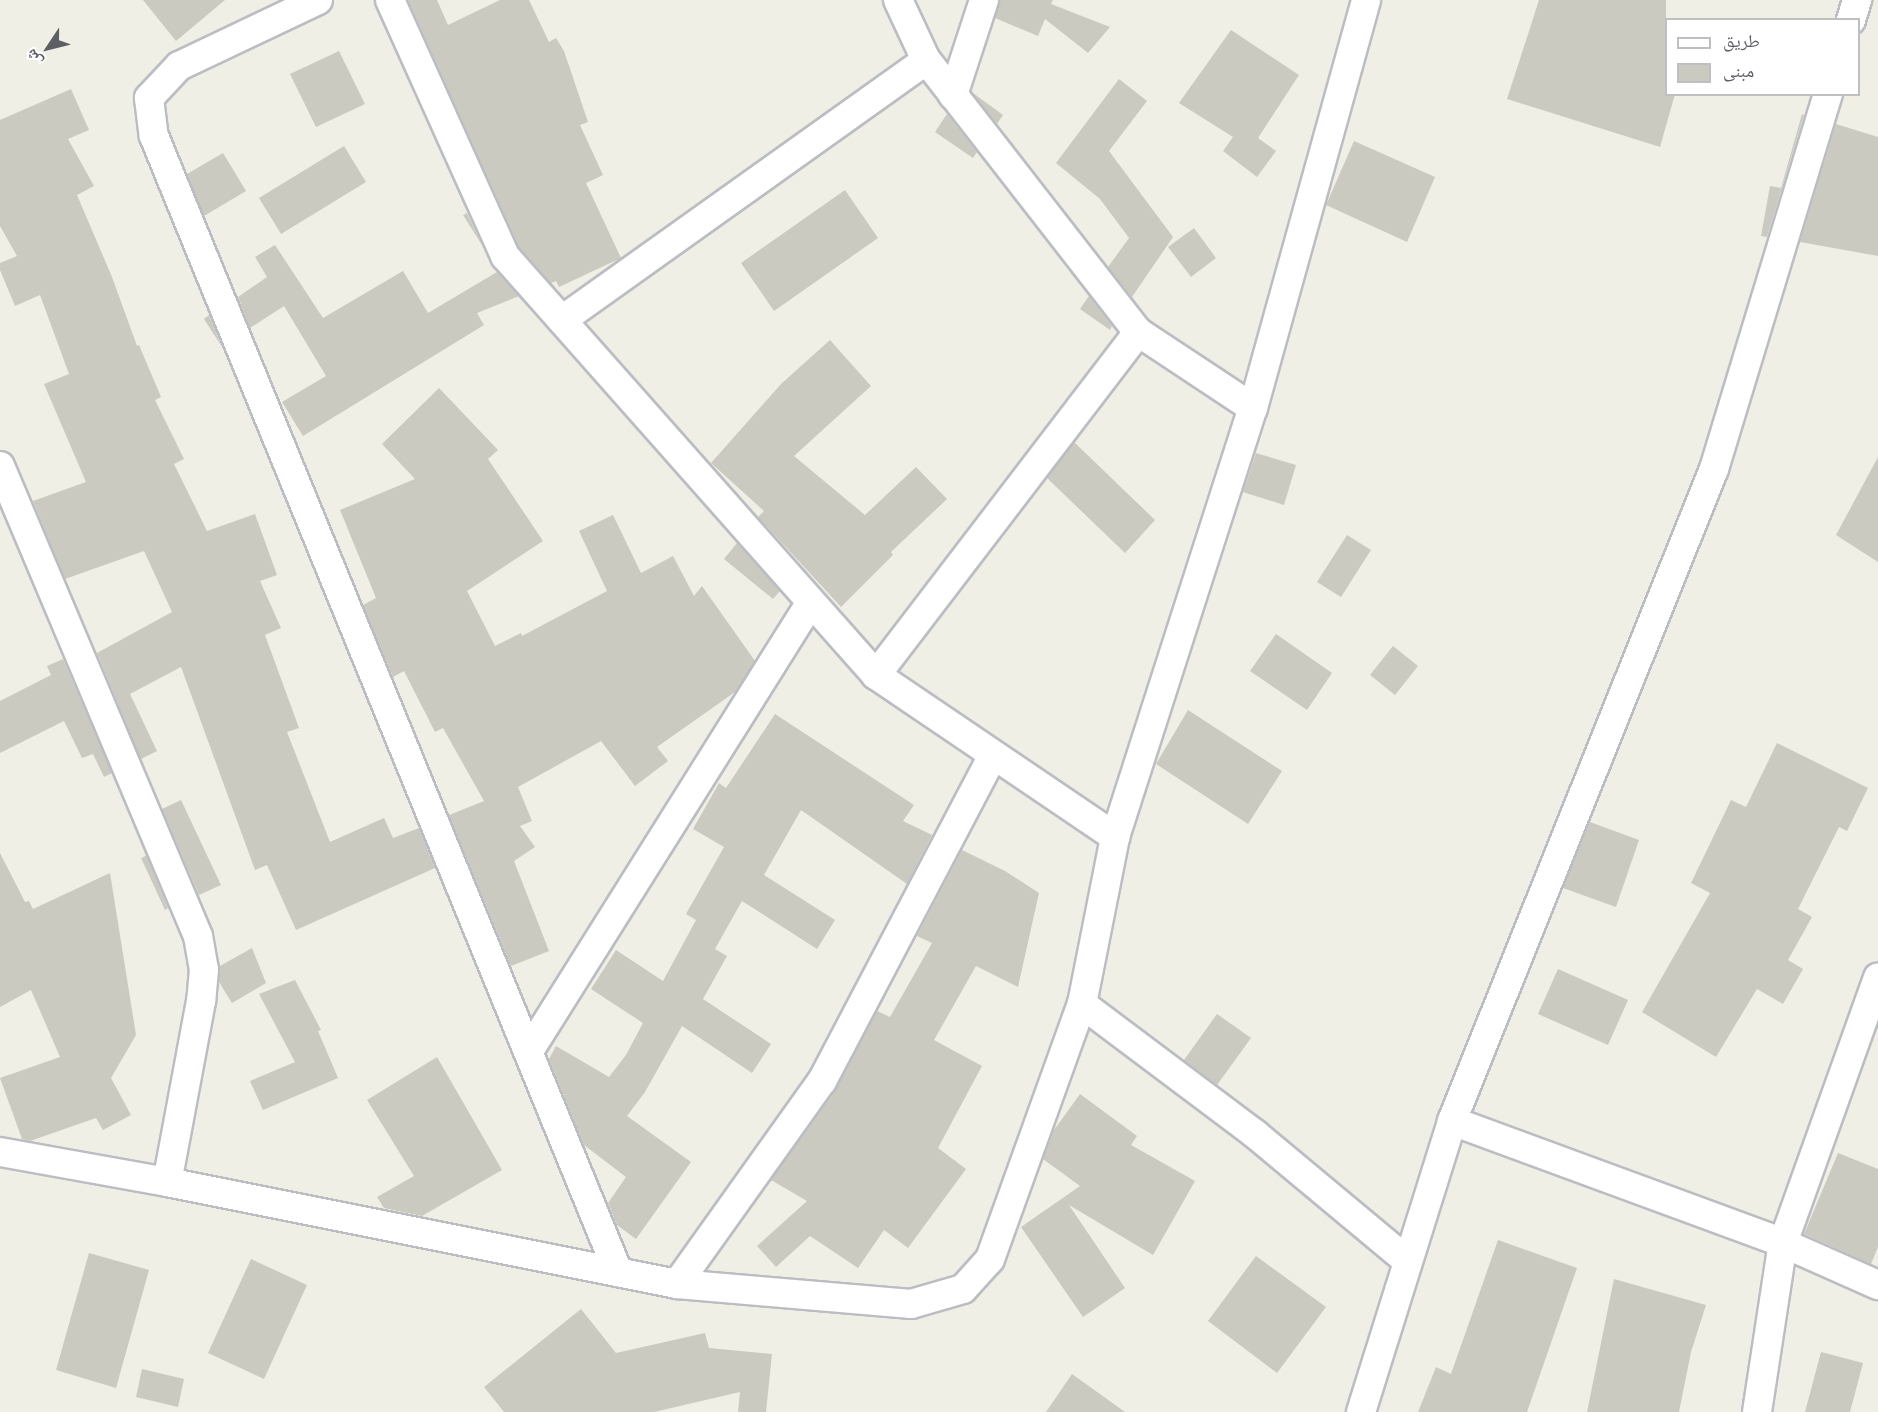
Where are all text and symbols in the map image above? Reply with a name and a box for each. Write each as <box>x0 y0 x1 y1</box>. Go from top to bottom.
north arrow <box>18 18 78 78</box>
legend <box>1665 18 1860 96</box>
text: طريق <box>1723 28 1760 52</box>
text: ش <box>19 45 47 72</box>
text: مبنى <box>1723 58 1754 82</box>

